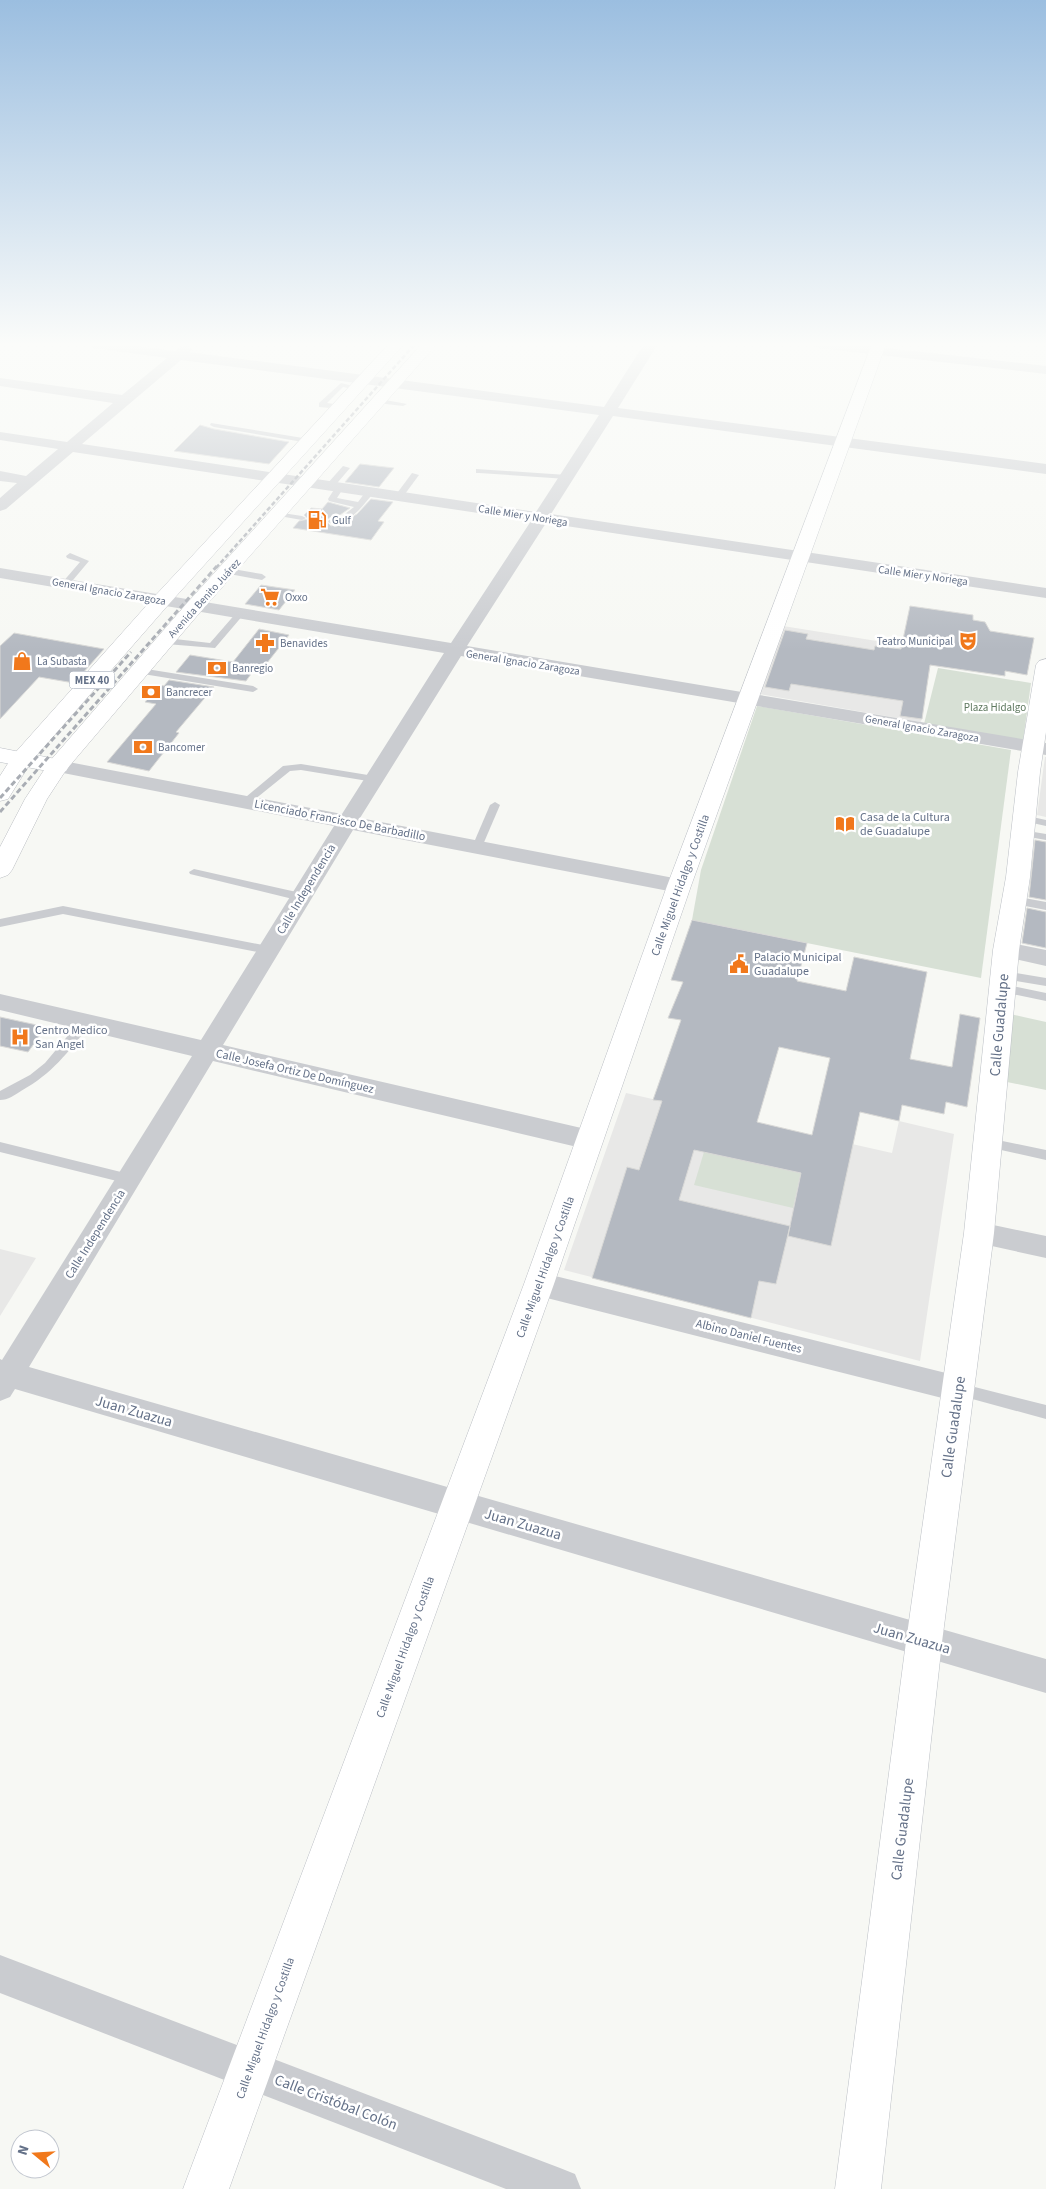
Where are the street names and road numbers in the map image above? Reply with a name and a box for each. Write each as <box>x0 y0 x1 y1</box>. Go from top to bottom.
street label: Calle Mier y Noriega <box>477 501 569 530</box>
street label: Avenida Benito Juárez <box>165 555 244 641</box>
street label: Calle Mier y Noriega <box>877 562 969 589</box>
street label: General Ignacio Zaragoza <box>51 574 167 609</box>
street label: General Ignacio Zaragoza <box>465 646 581 679</box>
road number: MEX 40 <box>70 672 114 688</box>
street label: General Ignacio Zaragoza <box>864 711 980 746</box>
street label: Licenciado Francisco De Barbadillo <box>253 796 427 845</box>
street label: Calle Miguel Hidalgo y Costilla <box>647 812 714 958</box>
street label: Calle Independencia <box>273 841 340 938</box>
street label: Calle Guadalupe <box>985 973 1014 1077</box>
street label: Calle Josefa Ortiz De Domínguez <box>214 1045 376 1098</box>
street label: Calle Independencia <box>61 1186 130 1282</box>
street label: Calle Miguel Hidalgo y Costilla <box>512 1194 579 1340</box>
street label: Albino Daniel Fuentes <box>694 1315 804 1358</box>
street label: Calle Guadalupe <box>936 1375 971 1479</box>
street label: Juan Zuazua <box>93 1390 175 1433</box>
street label: Juan Zuazua <box>482 1503 564 1546</box>
street label: Calle Miguel Hidalgo y Costilla <box>372 1574 439 1720</box>
street label: Juan Zuazua <box>871 1617 953 1660</box>
street label: Calle Guadalupe <box>886 1777 919 1881</box>
street label: Calle Miguel Hidalgo y Costilla <box>232 1955 299 2101</box>
street label: Calle Cristóbal Colón <box>271 2069 400 2136</box>

